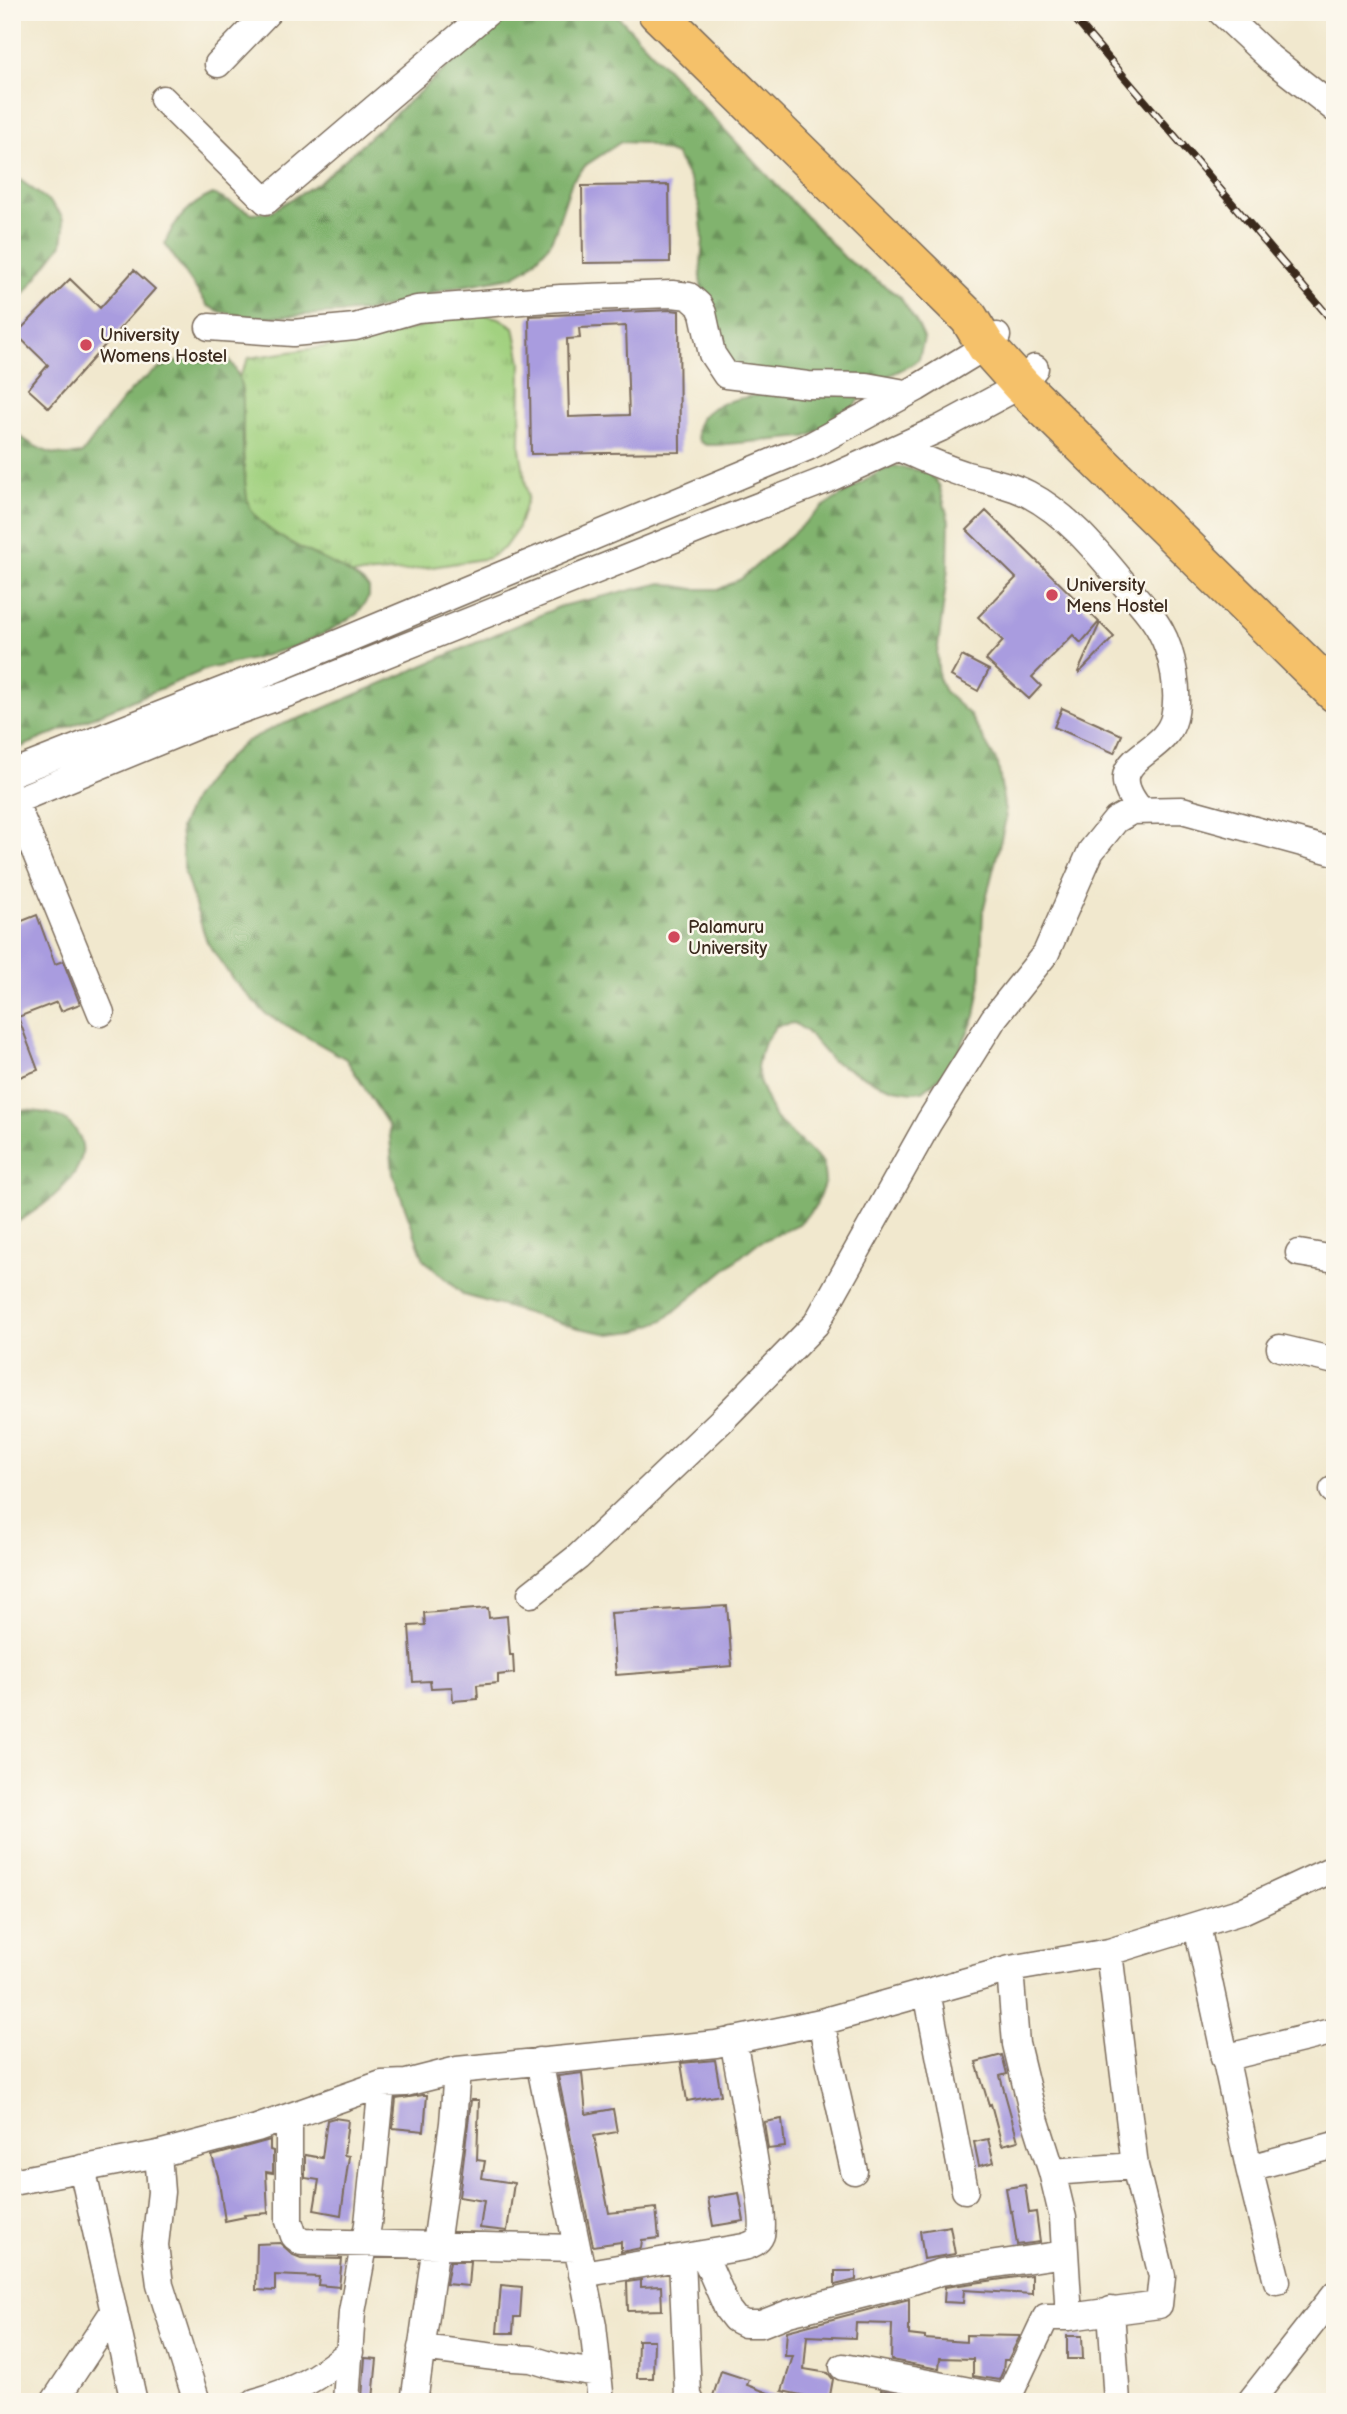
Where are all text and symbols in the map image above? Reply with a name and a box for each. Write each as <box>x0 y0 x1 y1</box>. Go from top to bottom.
place label: University Womens Hostel <box>100 325 227 367</box>
marker: University Womens Hostel <box>78 337 94 353</box>
place label: University Mens Hostel <box>1066 575 1168 617</box>
marker: University Mens Hostel <box>1044 587 1060 603</box>
place label: Palamuru University <box>688 917 768 959</box>
marker: Palamuru University <box>666 929 682 945</box>

